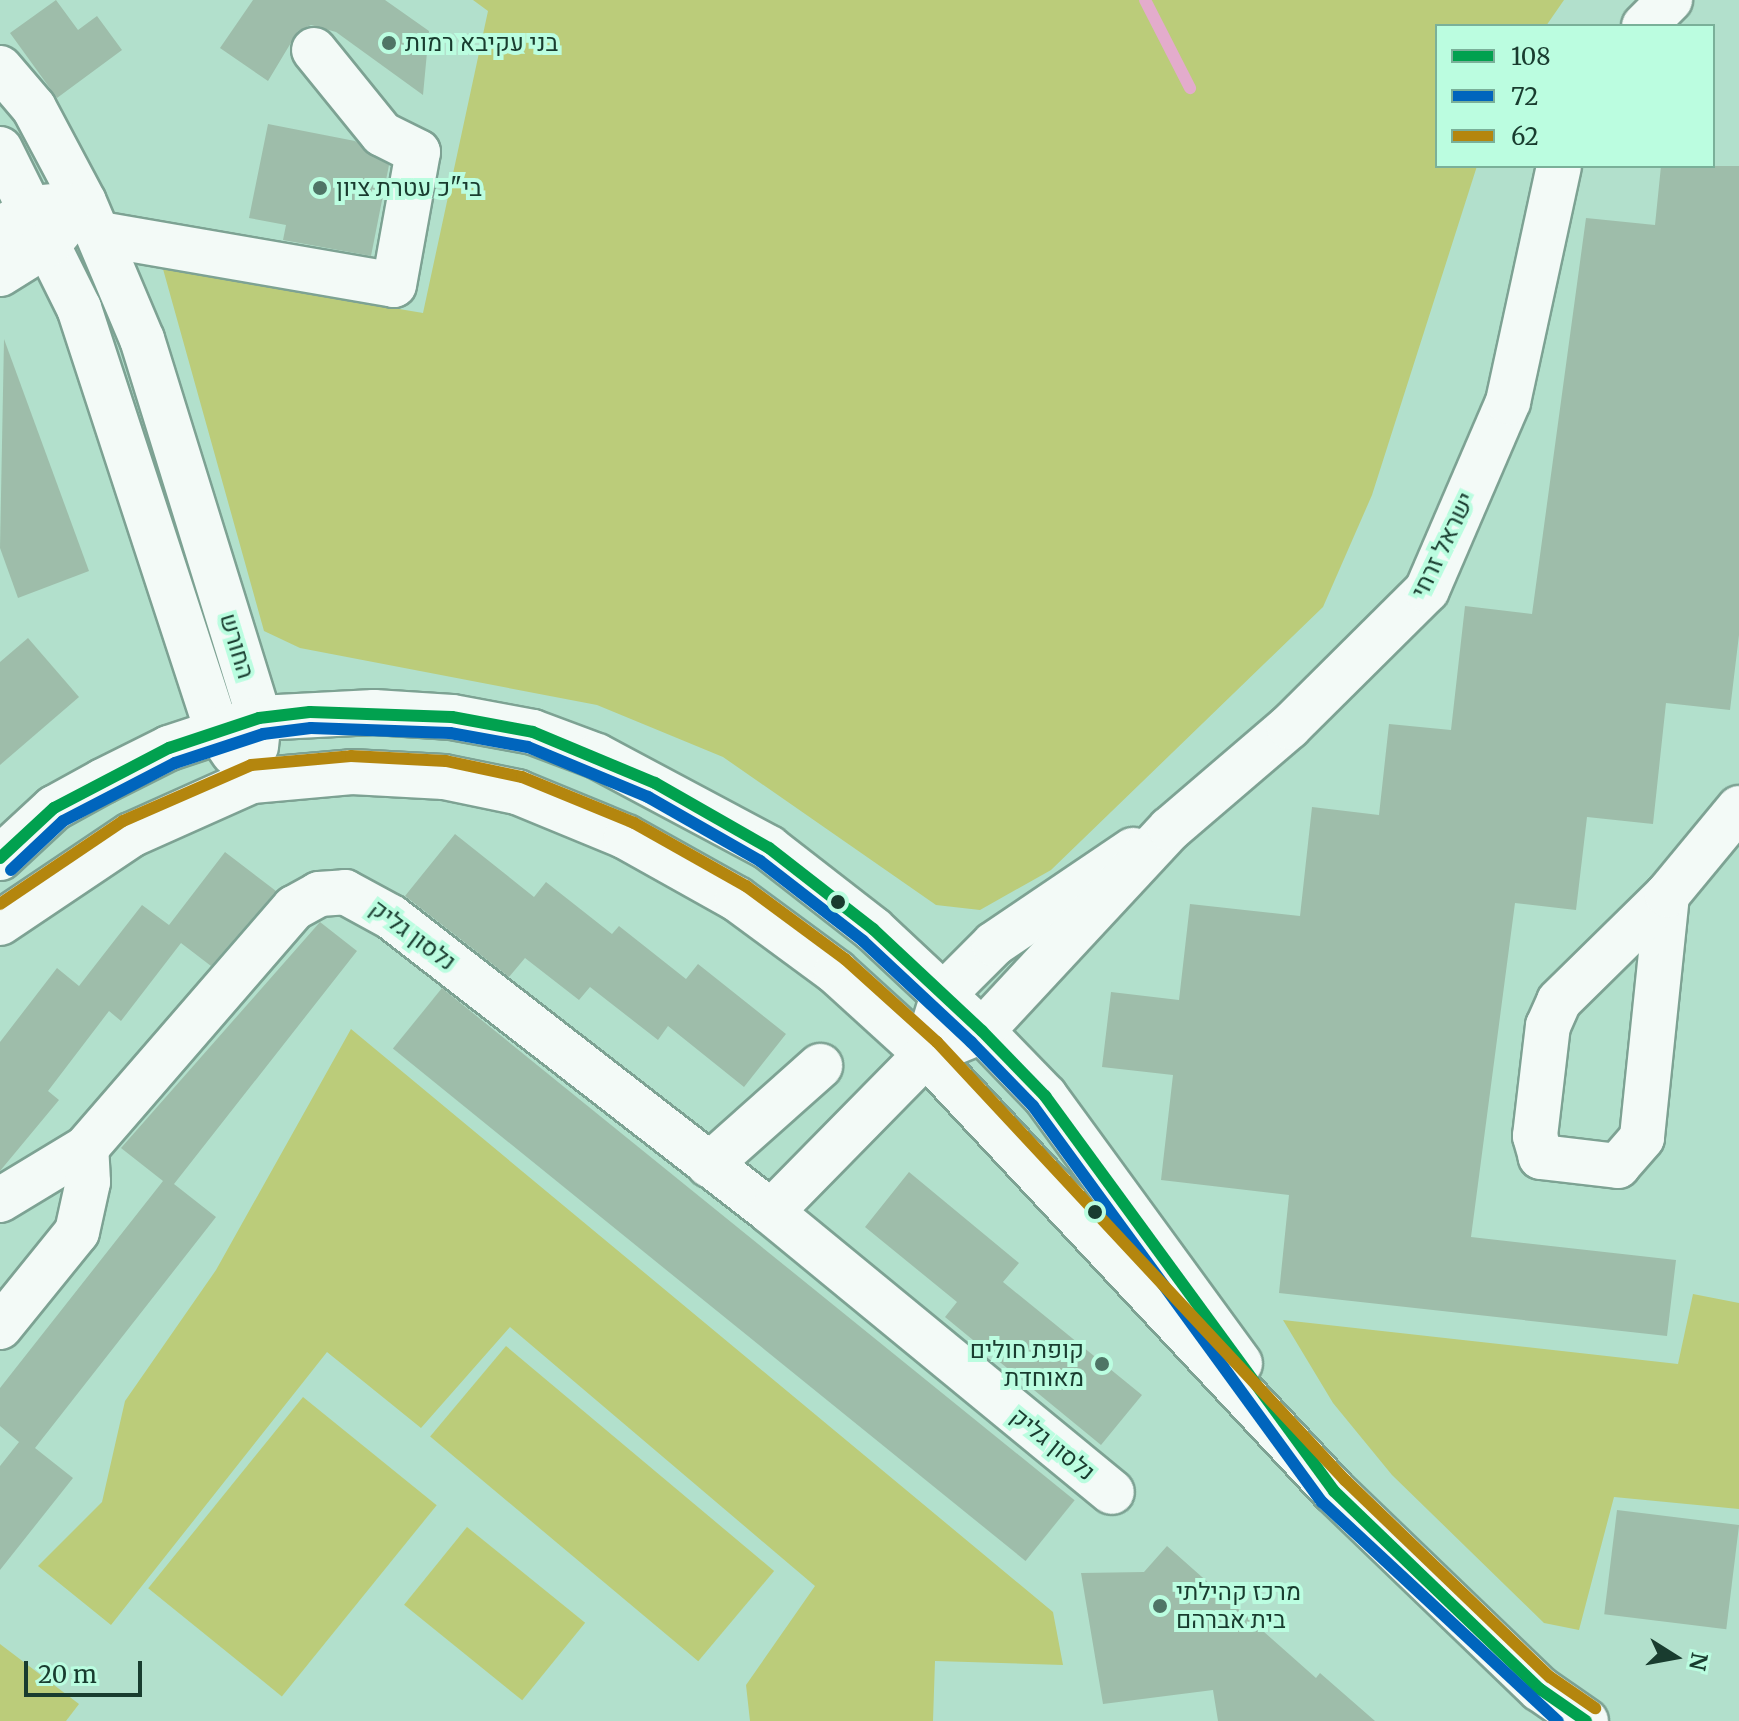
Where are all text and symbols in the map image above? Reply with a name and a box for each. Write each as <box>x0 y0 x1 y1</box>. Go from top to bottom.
legend <box>1435 24 1715 168</box>
place label: בני עקיבא רמות <box>405 29 558 57</box>
marker: בני עקיבא רמות <box>380 34 398 52</box>
text: 108 <box>1511 41 1550 72</box>
text: 72 <box>1511 81 1539 112</box>
text: 62 <box>1511 121 1539 152</box>
place label: בי"כ עטרת ציון <box>336 174 482 202</box>
marker: בי"כ עטרת ציון <box>311 179 329 197</box>
street label: ישראל זרחי <box>1405 488 1481 602</box>
street label: החורש <box>213 610 261 682</box>
street label: נלסון גליק <box>365 893 461 977</box>
unlabelled marker <box>830 894 846 910</box>
unlabelled marker <box>1087 1204 1103 1220</box>
place label: קופת חולים מאוחדת <box>970 1336 1084 1392</box>
marker: קופת חולים מאוחדת <box>1091 1353 1113 1375</box>
street label: נלסון גליק <box>1005 1401 1101 1487</box>
place label: מרכז קהילתי בית אברהם <box>1176 1578 1301 1634</box>
marker: מרכז קהילתי בית אברהם <box>1151 1597 1169 1615</box>
north arrow <box>1635 1617 1715 1697</box>
scale bar <box>28 1645 146 1695</box>
text: N <box>1683 1650 1714 1673</box>
text: 20 m <box>38 1659 97 1690</box>

